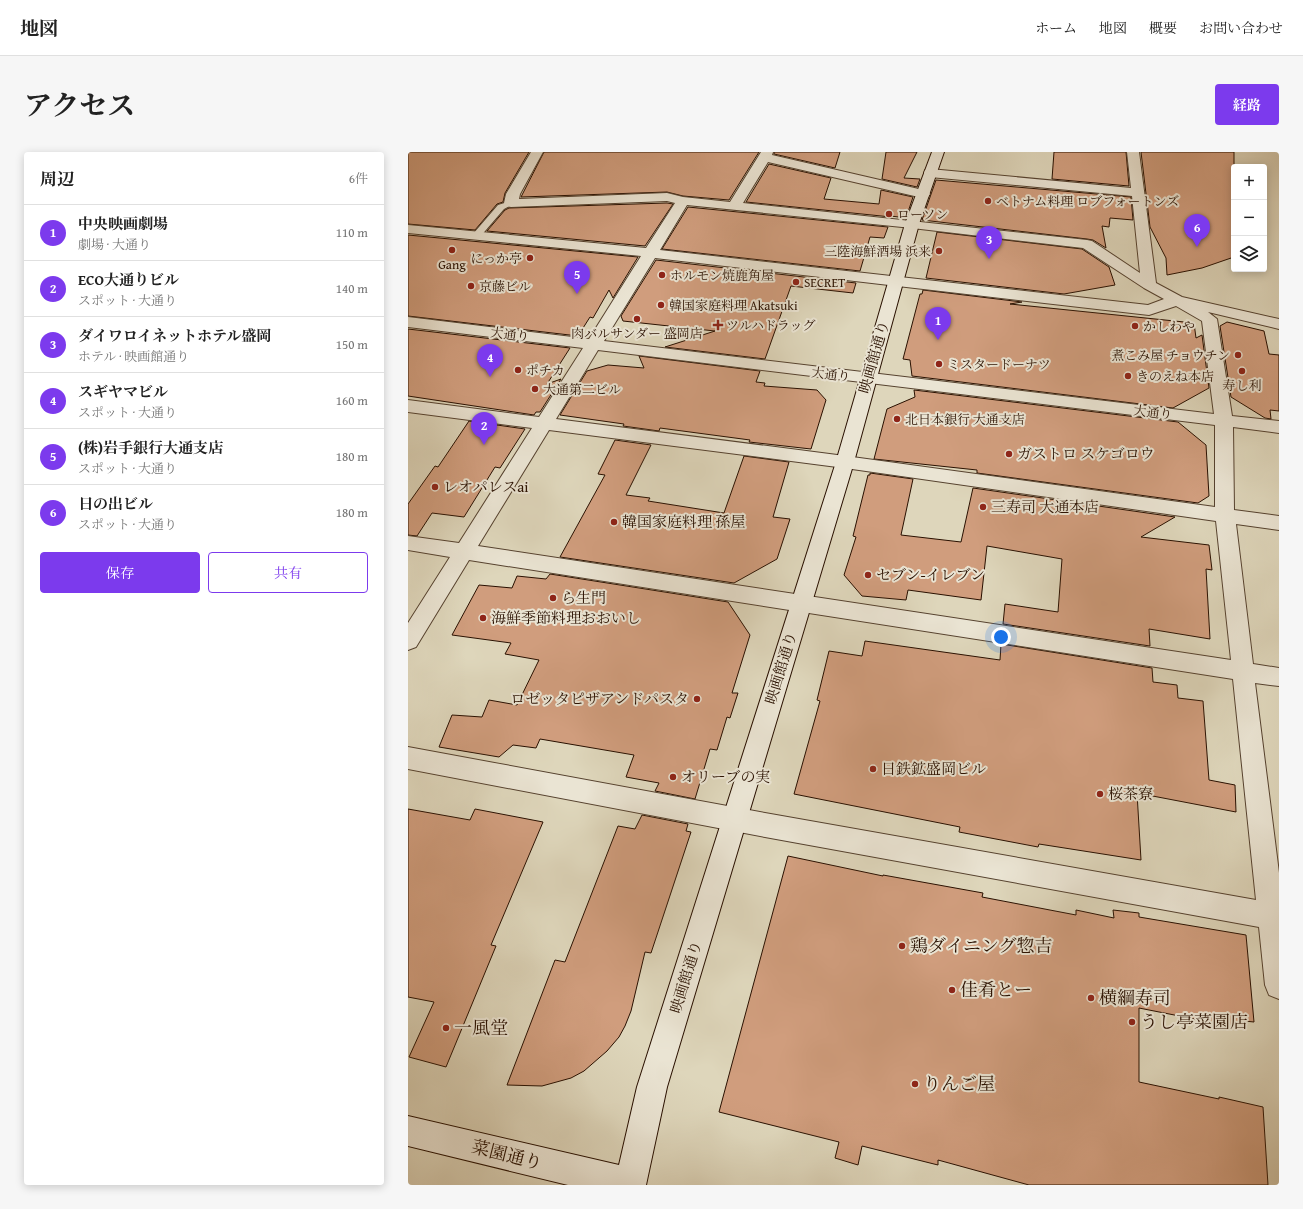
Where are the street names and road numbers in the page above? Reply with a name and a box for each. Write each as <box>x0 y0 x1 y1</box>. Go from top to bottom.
street label: 映画館通り <box>853 318 894 396</box>
street label: 大通り <box>489 323 530 346</box>
street label: 大通り <box>810 363 851 386</box>
street label: 大通り <box>1132 401 1173 424</box>
street label: 映画館通り <box>760 629 802 707</box>
street label: 映画館通り <box>665 938 707 1016</box>
street label: 菜園通り <box>469 1133 545 1176</box>

